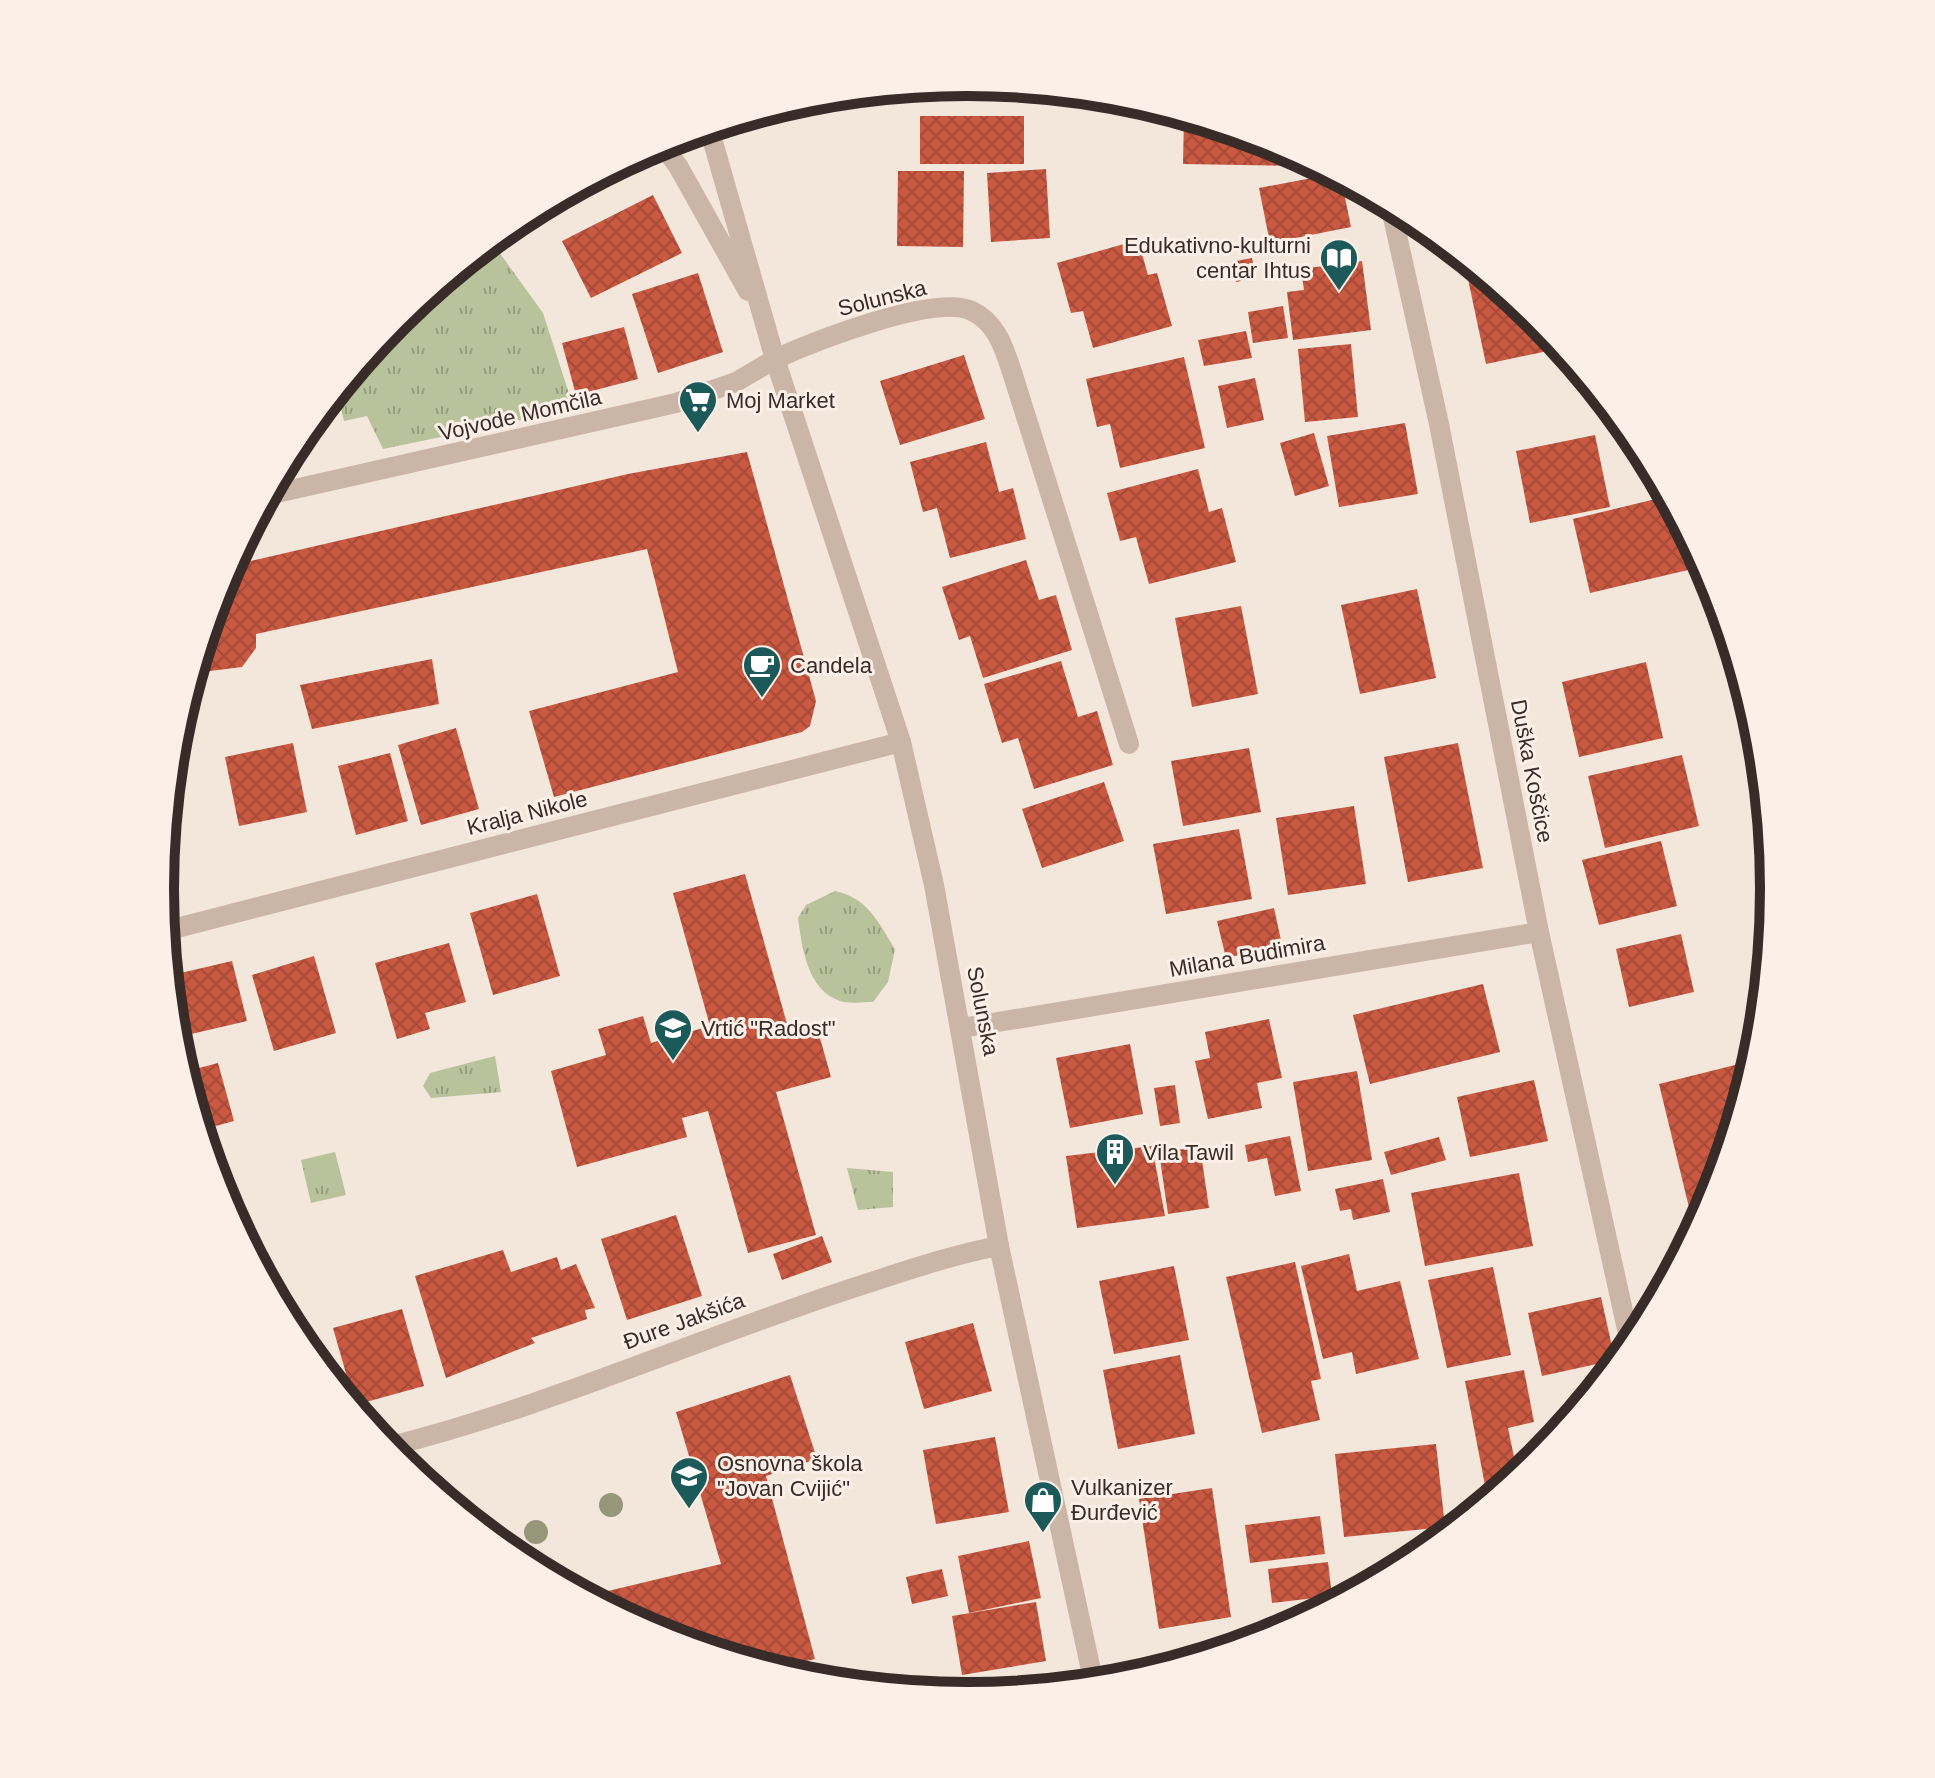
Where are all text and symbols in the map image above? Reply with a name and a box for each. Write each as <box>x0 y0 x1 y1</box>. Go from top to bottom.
place label: Edukativno-kulturni centar Ihtus <box>1124 233 1311 283</box>
library icon: Edukativno-kulturni centar Ihtus <box>1318 237 1360 292</box>
street label: Solunska <box>835 275 930 321</box>
supermarket icon: Moj Market <box>677 379 719 434</box>
street label: Vojvode Momčila <box>436 384 605 446</box>
place label: Moj Market <box>726 388 835 413</box>
cafe icon: Candela <box>741 644 783 699</box>
place label: Candela <box>790 653 873 678</box>
street label: Duška Koščice <box>1506 697 1558 845</box>
street label: Kralja Nikole <box>464 786 590 840</box>
street label: Milana Budimira <box>1167 930 1328 982</box>
street label: Solunska <box>962 964 1004 1059</box>
school or university icon: Vrtić "Radost" <box>652 1007 694 1062</box>
place label: Vrtić "Radost" <box>701 1016 836 1041</box>
building icon: Vila Tawil <box>1094 1131 1136 1186</box>
place label: Vila Tawil <box>1143 1140 1234 1165</box>
street label: Đure Jakšića <box>620 1287 749 1354</box>
place label: Osnovna škola "Jovan Cvijić" <box>717 1451 863 1501</box>
school or university icon: Osnovna škola "Jovan Cvijić" <box>668 1455 710 1510</box>
place label: Vulkanizer Đurđević <box>1071 1475 1173 1525</box>
shop icon: Vulkanizer Đurđević <box>1022 1479 1064 1534</box>

